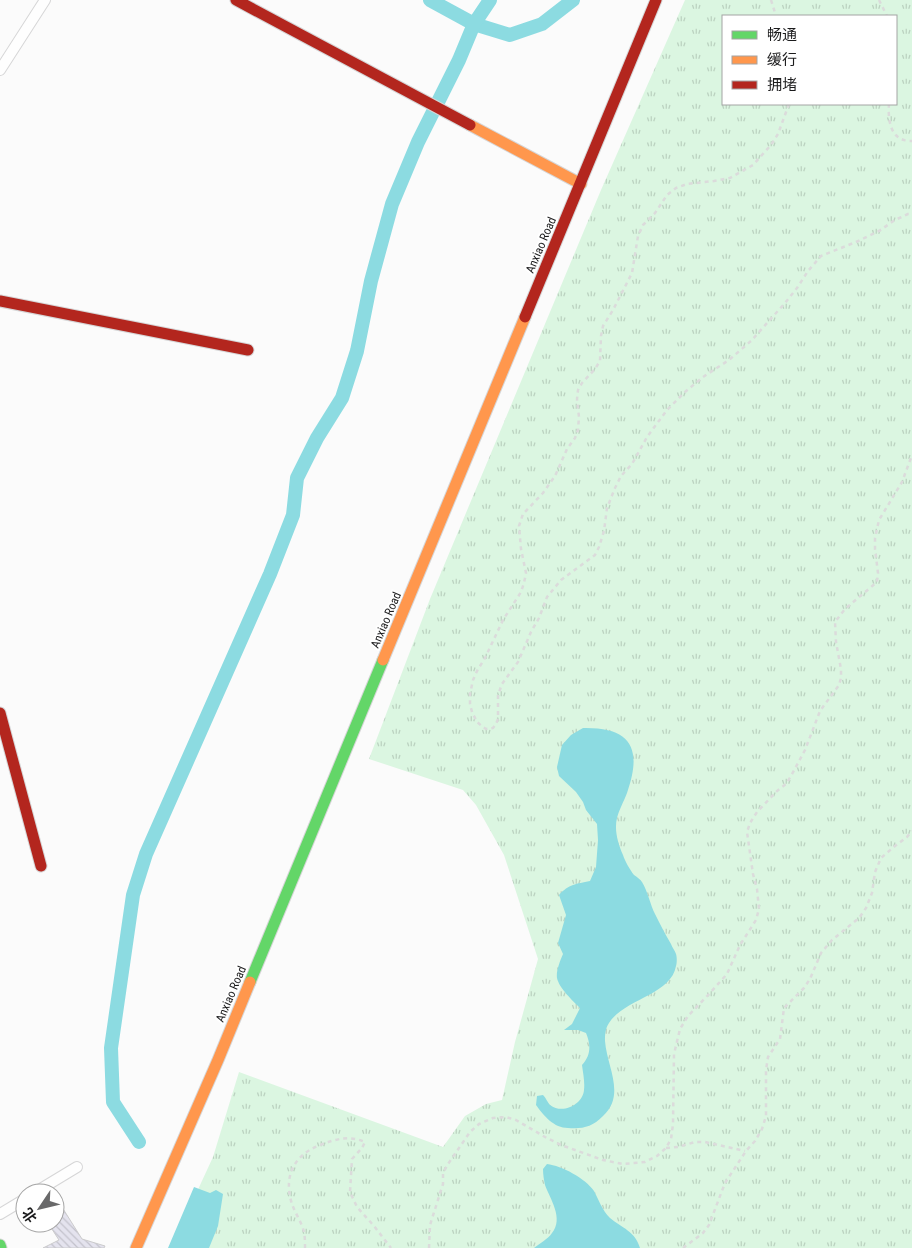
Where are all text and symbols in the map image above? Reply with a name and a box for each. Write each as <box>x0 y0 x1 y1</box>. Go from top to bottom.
legend <box>722 15 897 105</box>
text: 畅通 <box>767 26 797 44</box>
text: 缓行 <box>767 51 797 69</box>
text: 拥堵 <box>767 76 797 94</box>
street label: Anxiao Road <box>523 215 559 275</box>
street label: Anxiao Road <box>368 590 404 650</box>
street label: Anxiao Road <box>213 964 249 1024</box>
north arrow <box>15 1183 65 1233</box>
text: 北 <box>19 1205 40 1226</box>

